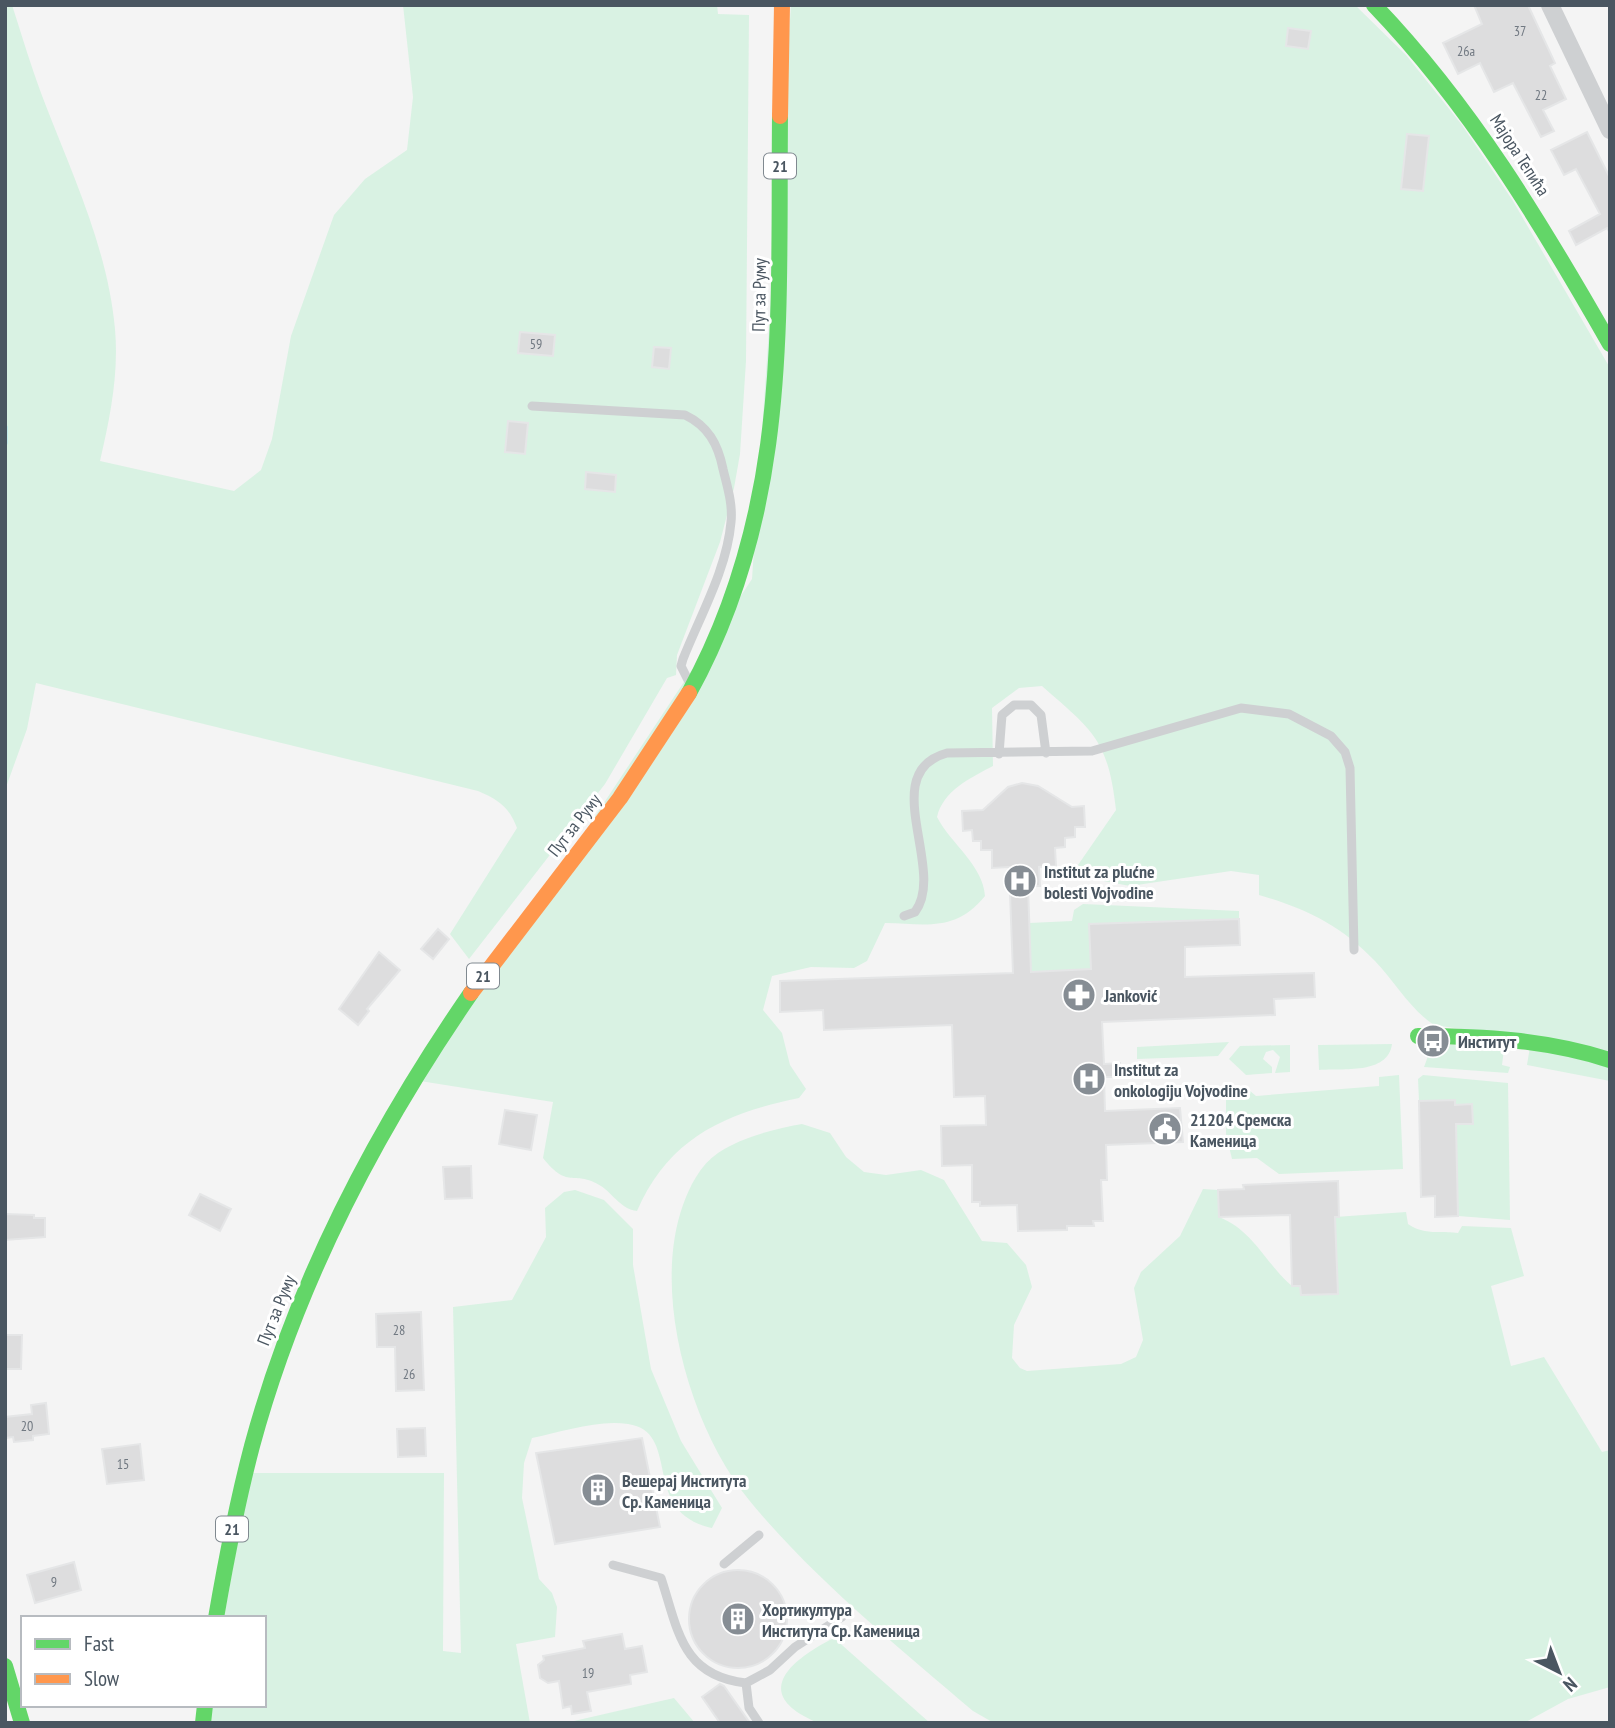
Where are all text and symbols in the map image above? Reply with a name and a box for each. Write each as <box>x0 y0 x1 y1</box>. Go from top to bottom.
house number: 37 <box>1514 22 1526 40</box>
house number: 26a <box>1457 42 1475 60</box>
house number: 22 <box>1535 86 1547 104</box>
street label: Мајора Тепића <box>1485 110 1555 200</box>
road number: 21 <box>764 154 796 178</box>
street label: Пут за Руму <box>747 258 771 332</box>
house number: 59 <box>530 335 542 353</box>
street label: Пут за Руму <box>542 789 606 861</box>
place label: Institut za plućne bolesti Vojvodine <box>1044 860 1155 904</box>
hospital icon: Institut za plućne bolesti Vojvodine <box>1001 862 1039 900</box>
road number: 21 <box>467 964 499 988</box>
pharmacy icon: Janković <box>1060 976 1098 1014</box>
place label: Janković <box>1103 984 1158 1007</box>
bus stop icon: Институт <box>1414 1022 1452 1060</box>
place label: Институт <box>1458 1030 1517 1053</box>
place label: Institut za onkologiju Vojvodine <box>1114 1058 1248 1102</box>
hospital icon: Institut za onkologiju Vojvodine <box>1070 1060 1108 1098</box>
place label: 21204 Сремска Каменица <box>1190 1108 1292 1152</box>
public building icon: 21204 Сремска Каменица <box>1146 1110 1184 1148</box>
street label: Пут за Руму <box>252 1271 301 1349</box>
house number: 28 <box>393 1321 405 1339</box>
house number: 26 <box>403 1365 415 1383</box>
house number: 20 <box>21 1417 33 1435</box>
house number: 15 <box>117 1455 129 1473</box>
place label: Вешерај Института Ср. Каменица <box>622 1469 746 1513</box>
building icon: Вешерај Института Ср. Каменица <box>579 1471 617 1509</box>
road number: 21 <box>216 1516 248 1541</box>
house number: 9 <box>51 1573 57 1591</box>
place label: Хортикултура Института Ср. Каменица <box>762 1598 920 1642</box>
building icon: Хортикултура Института Ср. Каменица <box>719 1600 757 1638</box>
legend <box>21 1616 266 1707</box>
text: Fast <box>84 1630 114 1657</box>
north arrow <box>1524 1637 1594 1707</box>
house number: 19 <box>582 1664 594 1682</box>
text: Slow <box>84 1665 120 1692</box>
text: N <box>1559 1672 1582 1697</box>

